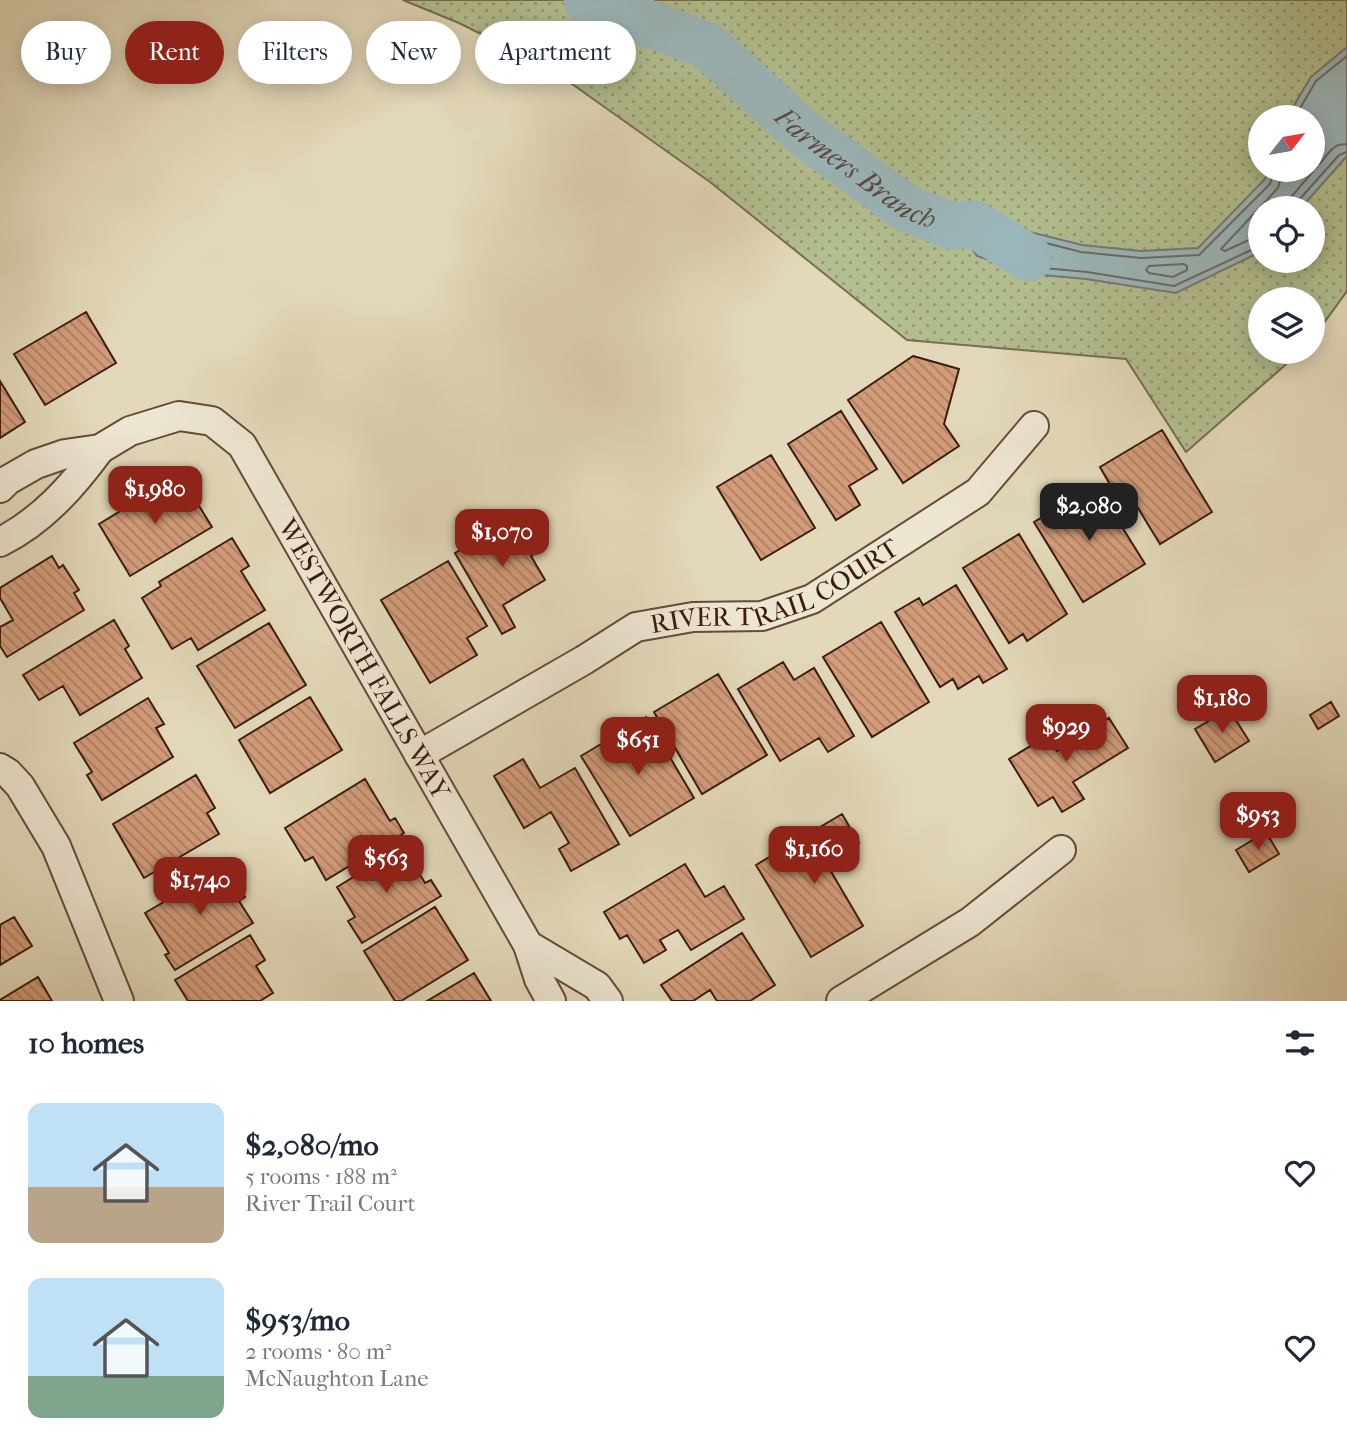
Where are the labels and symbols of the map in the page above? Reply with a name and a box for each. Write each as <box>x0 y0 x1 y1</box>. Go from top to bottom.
water label: Farmers Branch <box>768 99 941 236</box>
north arrow <box>1248 105 1325 182</box>
pin: $1,980 <box>98 466 212 526</box>
pin: $2,080 <box>1032 484 1146 543</box>
pin: $1,070 <box>445 510 559 569</box>
street label: WESTWORTH FALLS WAY <box>271 513 457 806</box>
street label: RIVER TRAIL COURT <box>648 532 905 640</box>
pin: $1,180 <box>1165 676 1279 735</box>
pin: $929 <box>1025 704 1107 764</box>
pin: $651 <box>597 718 679 777</box>
pin: $953 <box>1217 792 1299 852</box>
pin: $1,160 <box>757 826 871 886</box>
pin: $563 <box>345 836 427 895</box>
pin: $1,740 <box>143 858 257 917</box>

